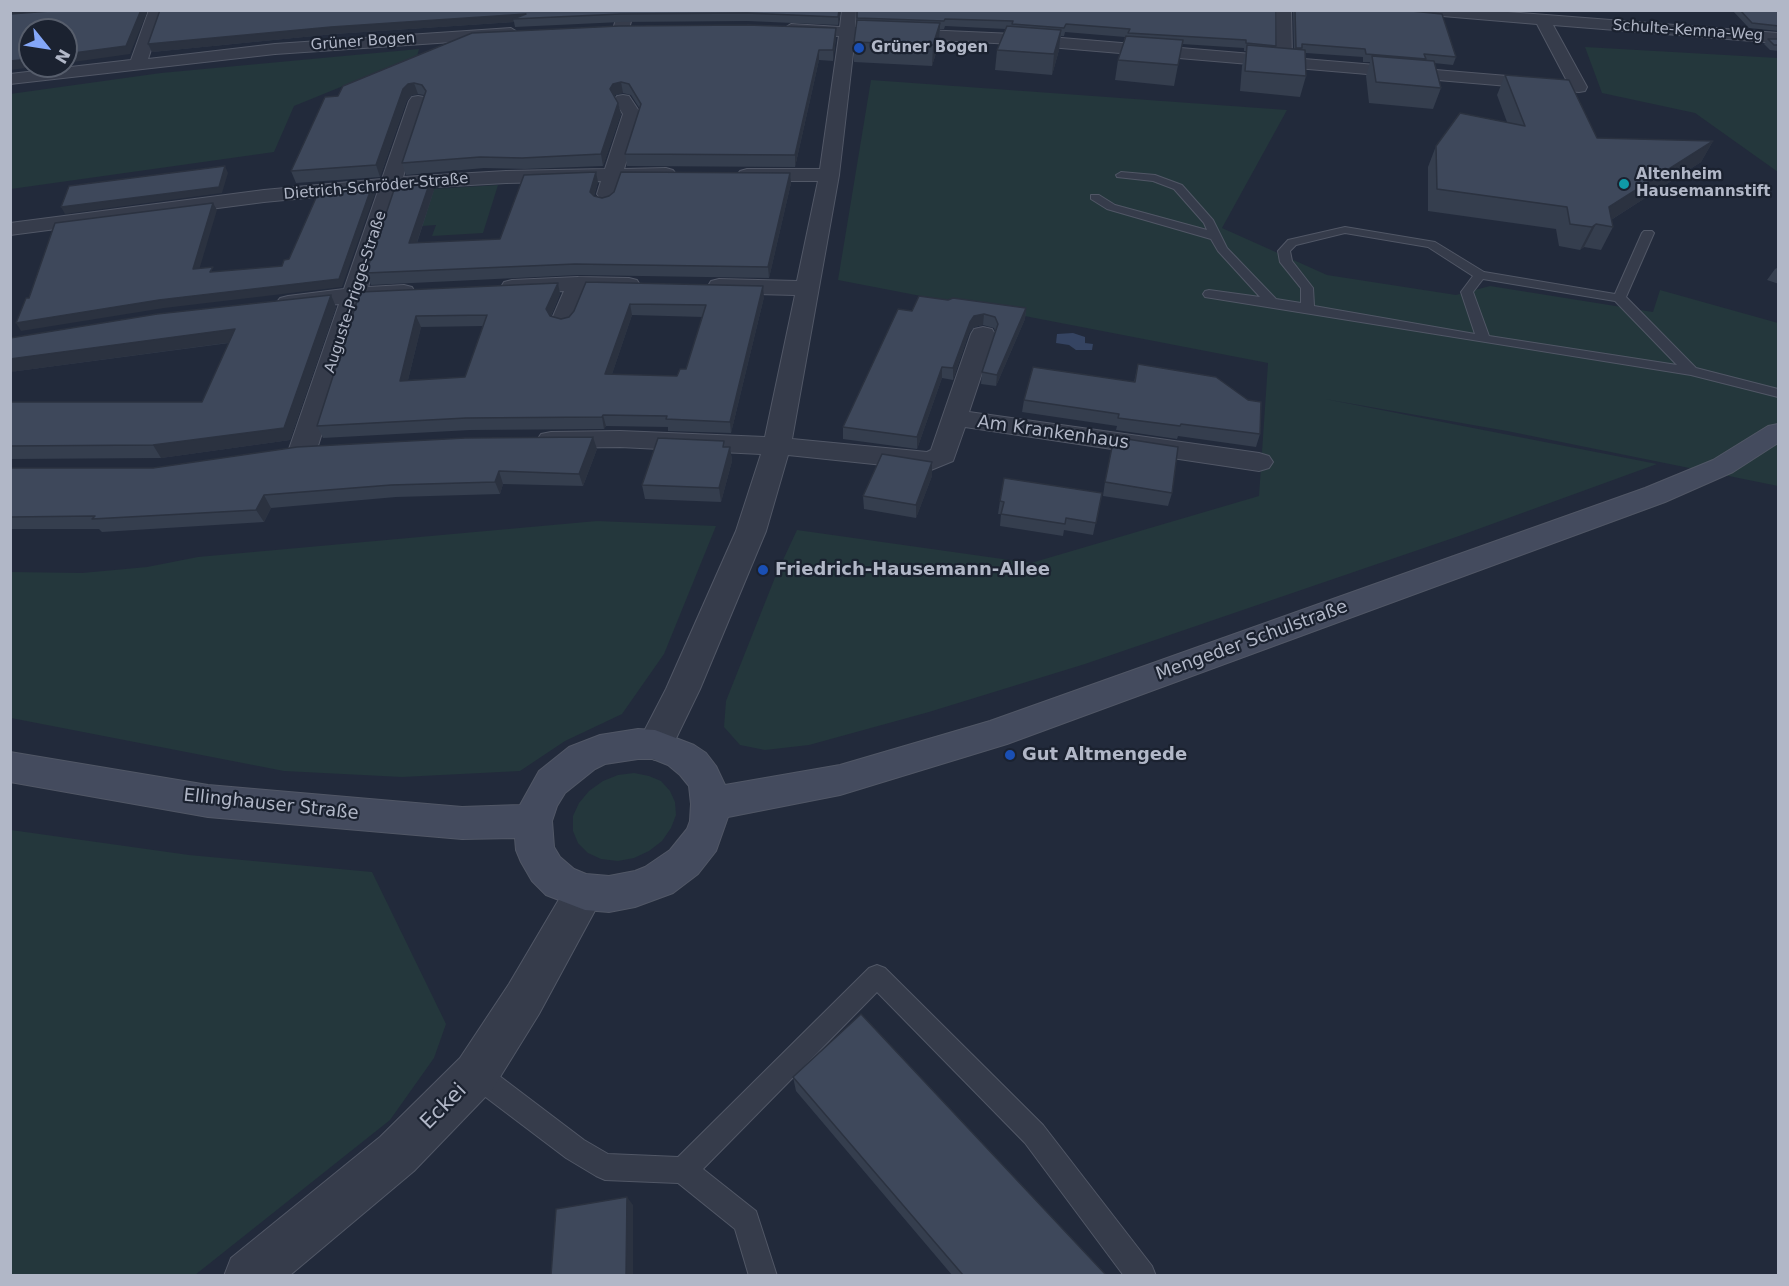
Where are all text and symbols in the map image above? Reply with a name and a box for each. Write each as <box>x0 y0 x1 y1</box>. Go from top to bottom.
street label: Schulte-Kemna-Weg <box>1612 17 1764 45</box>
north arrow <box>18 18 78 78</box>
street label: Grüner Bogen <box>310 29 416 55</box>
place label: Grüner Bogen <box>871 39 988 57</box>
marker: Grüner Bogen <box>852 41 866 55</box>
text: N <box>51 46 74 67</box>
place label: Altenheim Hausemannstift <box>1636 166 1771 201</box>
street label: Dietrich-Schröder-Straße <box>283 170 469 204</box>
marker: Altenheim Hausemannstift <box>1617 177 1631 191</box>
street label: Auguste-Prigge-Straße <box>321 209 391 375</box>
street label: Am Krankenhaus <box>976 412 1130 454</box>
place label: Friedrich-Hausemann-Allee <box>775 559 1050 581</box>
marker: Friedrich-Hausemann-Allee <box>756 563 770 577</box>
street label: Mengeder Schulstraße <box>1153 596 1351 686</box>
place label: Gut Altmengede <box>1022 744 1187 766</box>
marker: Gut Altmengede <box>1003 748 1017 762</box>
street label: Ellinghauser Straße <box>182 785 360 825</box>
street label: Eckei <box>416 1079 472 1135</box>

